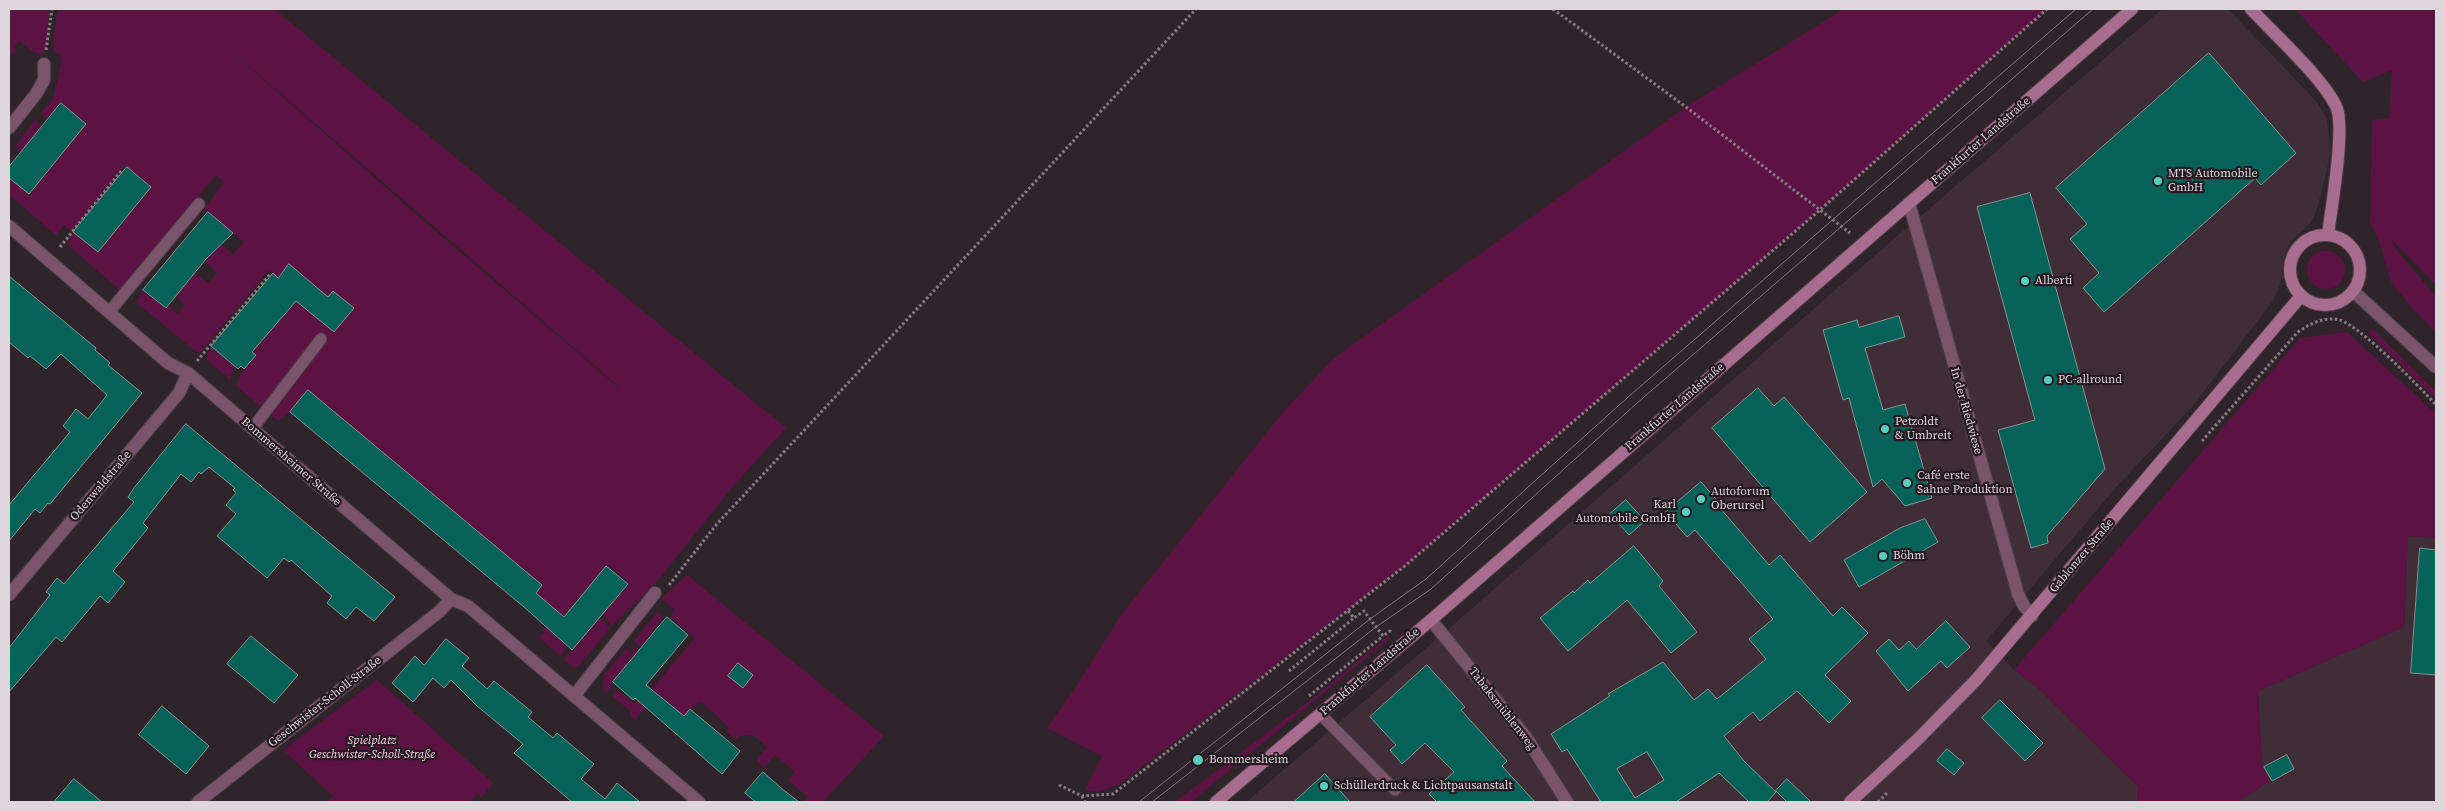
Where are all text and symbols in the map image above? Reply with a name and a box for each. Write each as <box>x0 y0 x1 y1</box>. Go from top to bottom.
street label: Frankfurter Landstraße <box>1929 94 2033 188</box>
place label: MTS Automobile GmbH <box>2168 167 2258 195</box>
marker: MTS Automobile GmbH <box>2152 175 2164 187</box>
place label: Alberti <box>2035 274 2072 288</box>
marker: Alberti <box>2019 275 2031 287</box>
street label: Frankfurter Landstraße <box>1623 360 1727 454</box>
street label: In der Riedwiese <box>1947 366 1985 456</box>
place label: PC-allround <box>2058 373 2122 387</box>
marker: PC-allround <box>2042 374 2054 386</box>
street label: Bommersheimer Straße <box>238 415 344 509</box>
place label: Petzoldt & Umbreit <box>1895 415 1951 443</box>
marker: Petzoldt & Umbreit <box>1879 423 1891 435</box>
street label: Odenwaldstraße <box>67 448 135 524</box>
place label: Café erste Sahne Produktion <box>1917 469 2013 497</box>
marker: Café erste Sahne Produktion <box>1901 477 1913 489</box>
place label: Autoforum Oberursel <box>1711 485 1770 513</box>
marker: Autoforum Oberursel <box>1695 493 1707 505</box>
place label: Karl Automobile GmbH <box>1575 498 1676 526</box>
marker: Karl Automobile GmbH <box>1680 506 1692 518</box>
street label: Gablonzer Straße <box>2047 516 2117 596</box>
place label: Böhm <box>1893 549 1925 563</box>
marker: Böhm <box>1877 550 1889 562</box>
street label: Frankfurter Landstraße <box>1318 625 1422 719</box>
street label: Geschwister-Scholl-Straße <box>266 653 384 751</box>
street label: Tabaksmühlenweg <box>1465 665 1539 753</box>
park label: Spielplatz Geschwister-Scholl-Straße <box>309 734 435 762</box>
marker: Bommersheim <box>1191 753 1205 767</box>
place label: Bommersheim <box>1209 753 1289 767</box>
place label: Schüllerdruck & Lichtpausanstalt <box>1334 779 1512 793</box>
marker: Schüllerdruck & Lichtpausanstalt <box>1318 780 1330 792</box>

